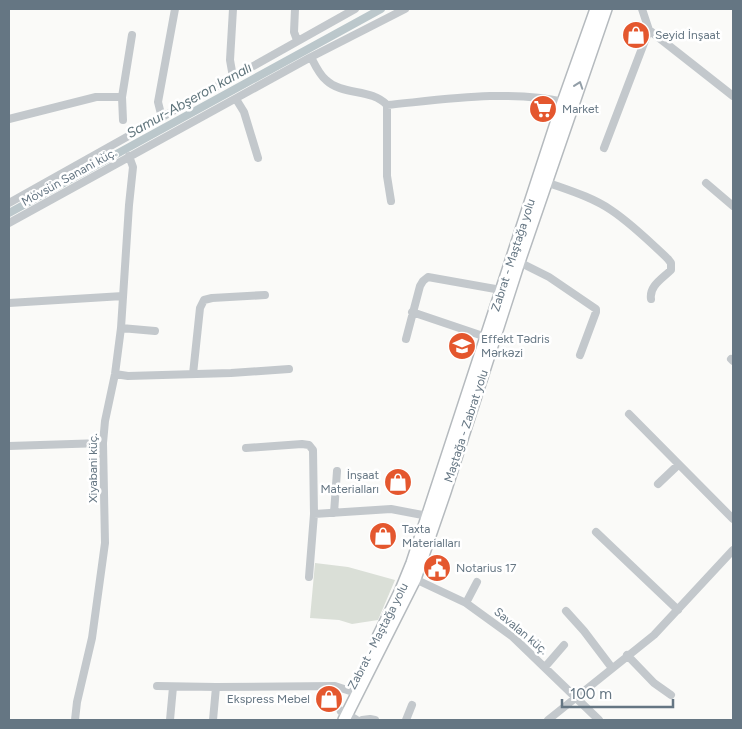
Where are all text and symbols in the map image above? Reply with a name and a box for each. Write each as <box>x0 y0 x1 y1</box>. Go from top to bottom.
shop icon: Seyid İnşaat <box>621 20 651 50</box>
place label: Seyid İnşaat <box>655 28 721 42</box>
water label: Samur-Abşeron kanalı <box>124 59 255 142</box>
one-way arrow <box>573 81 583 90</box>
supermarket icon: Market <box>528 94 558 124</box>
place label: Market <box>562 102 600 116</box>
street label: Mövsün Sənani küç. <box>19 145 119 209</box>
street label: Zabrat - Maştağa yolu <box>488 197 538 313</box>
school or university icon: Effekt Tədris Mərkəzi <box>447 331 477 361</box>
place label: Effekt Tədris Mərkəzi <box>481 332 550 360</box>
street label: Maştağa - Zabrat yolu <box>441 368 491 484</box>
street label: Xiyabani küç. <box>86 433 100 503</box>
shop icon: İnşaat Materialları <box>383 467 413 497</box>
place label: İnşaat Materialları <box>320 468 379 496</box>
shop icon: Taxta Materialları <box>368 521 398 551</box>
place label: Taxta Materialları <box>402 522 461 550</box>
public building icon: Notarius 17 <box>422 553 452 583</box>
place label: Notarius 17 <box>456 561 517 575</box>
street label: Zabrat - Maştağa yolu <box>345 580 411 692</box>
street label: Savalan küç. <box>491 605 551 657</box>
scale bar <box>562 676 673 708</box>
shop icon: Ekspress Mebel <box>314 684 344 714</box>
text: 100 m <box>570 685 612 703</box>
place label: Ekspress Mebel <box>227 692 310 706</box>

